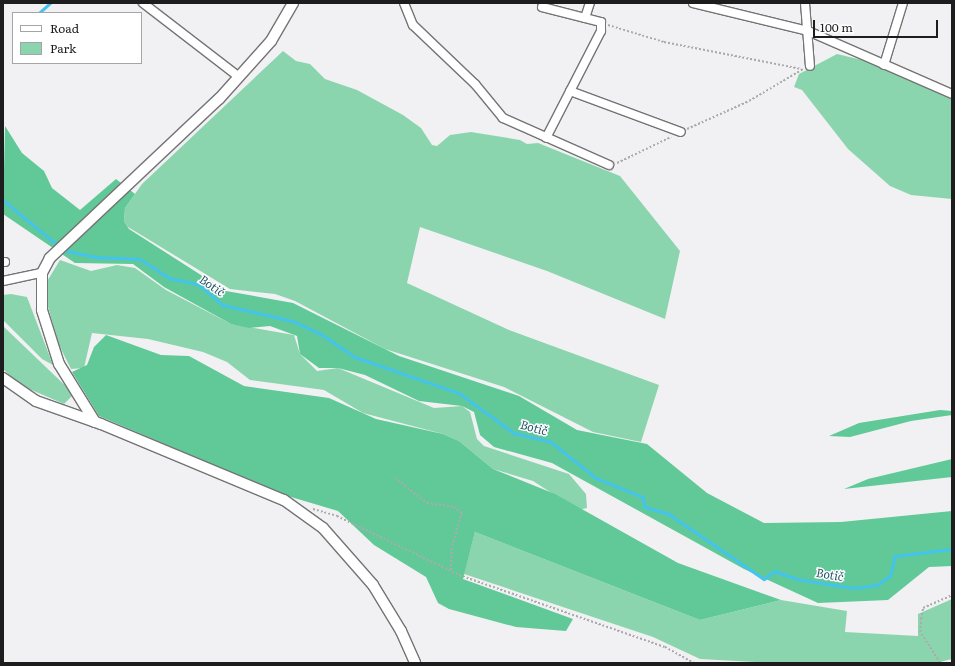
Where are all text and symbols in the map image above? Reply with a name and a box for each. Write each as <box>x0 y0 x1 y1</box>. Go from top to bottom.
legend <box>12 12 142 64</box>
scale bar <box>815 12 940 38</box>
text: 100 m <box>820 18 853 36</box>
text: Road <box>50 19 79 37</box>
text: Park <box>50 39 76 57</box>
water label: Botič <box>196 272 228 300</box>
water label: Botič <box>519 417 549 439</box>
water label: Botič <box>815 566 845 584</box>

